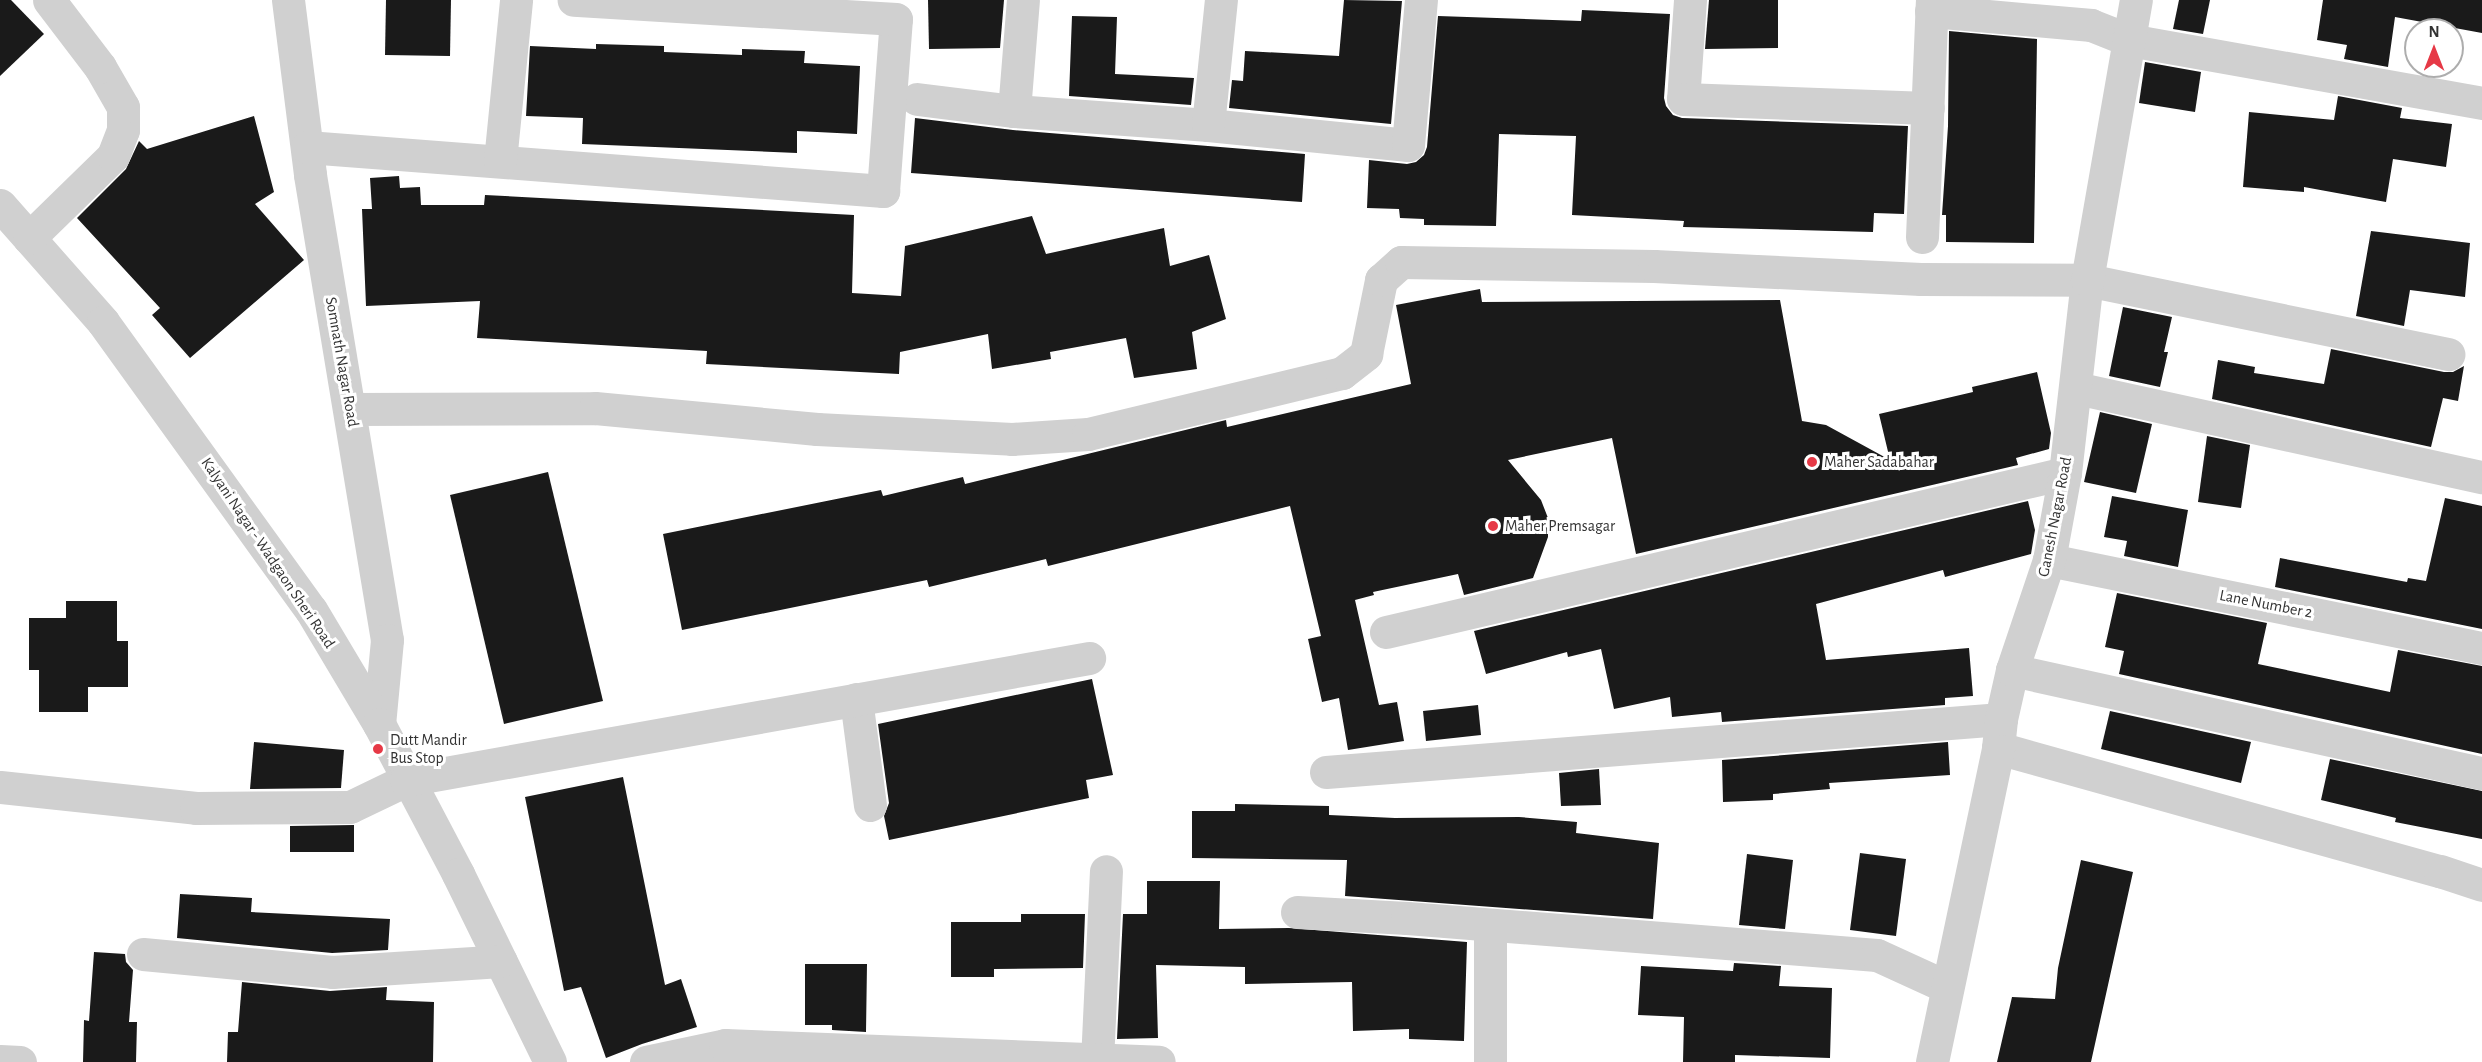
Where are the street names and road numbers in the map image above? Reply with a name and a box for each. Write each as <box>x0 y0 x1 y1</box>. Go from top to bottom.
street label: Somnath Nagar Road <box>321 295 363 429</box>
street label: Kalyani Nagar - Wadgaon Sheri Road <box>197 454 339 652</box>
street label: Ganesh Nagar Road <box>2034 455 2076 579</box>
street label: Lane Number 2 <box>2218 586 2314 622</box>

